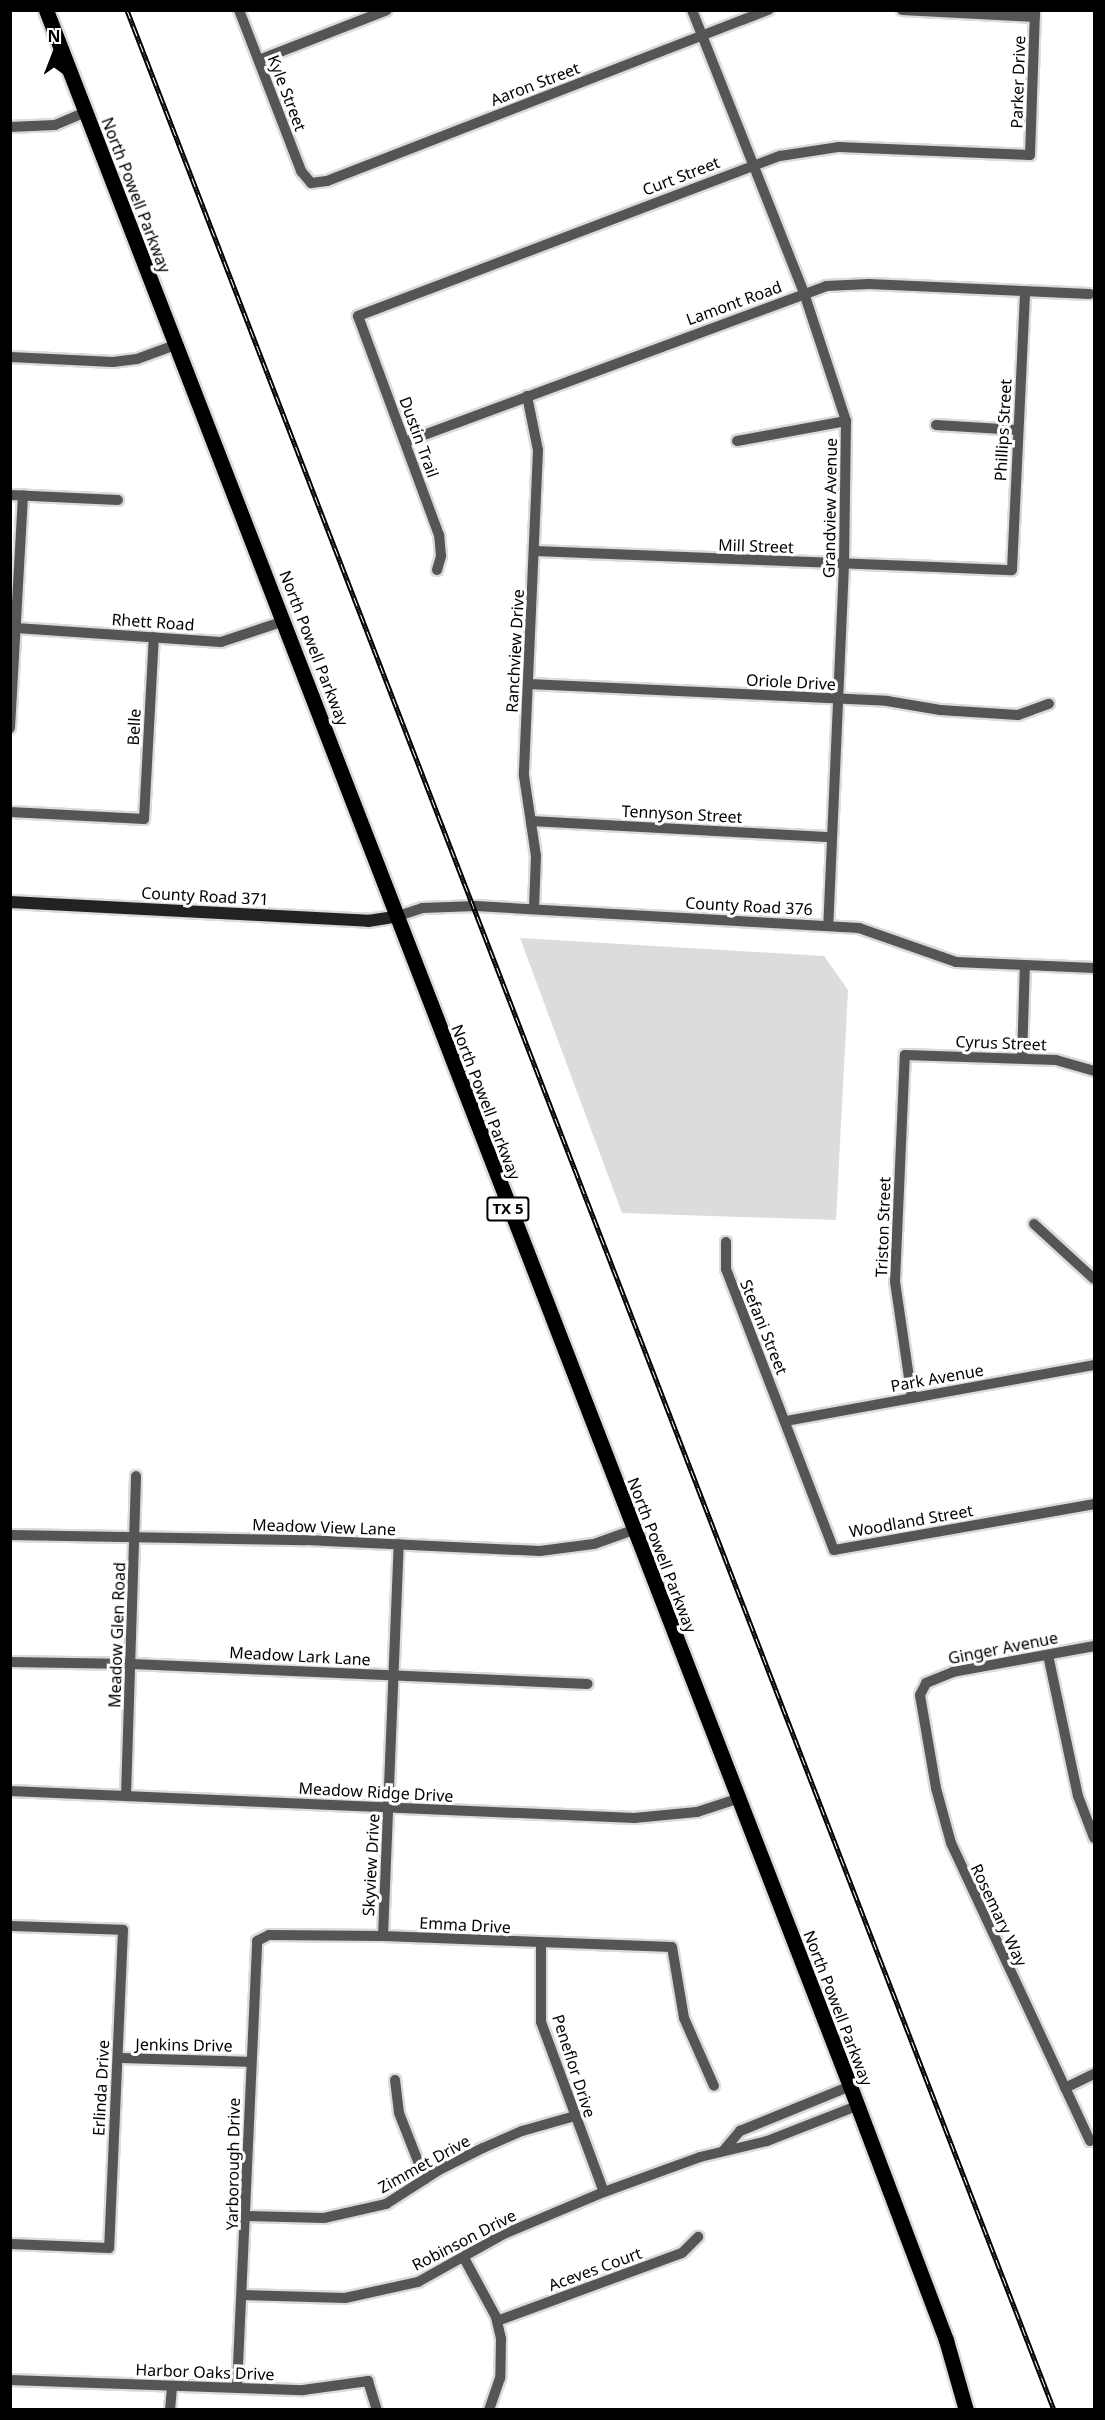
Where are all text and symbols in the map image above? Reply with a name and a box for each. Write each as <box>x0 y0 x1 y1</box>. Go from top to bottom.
north arrow <box>24 24 84 84</box>
text: N <box>47 25 61 47</box>
street label: Parker Drive <box>1007 35 1029 129</box>
street label: Kyle Street <box>264 52 310 134</box>
street label: Aaron Street <box>488 58 582 110</box>
street label: North Powell Parkway <box>97 115 175 275</box>
street label: Curt Street <box>640 152 722 200</box>
street label: Lamont Road <box>684 277 784 329</box>
street label: Phillips Street <box>991 378 1015 482</box>
street label: Dustin Trail <box>395 394 443 480</box>
street label: Grandview Avenue <box>819 438 841 578</box>
street label: Mill Street <box>718 535 794 557</box>
street label: North Powell Parkway <box>275 568 353 728</box>
street label: Ranchview Drive <box>502 589 528 713</box>
street label: Rhett Road <box>111 610 195 634</box>
street label: Oriole Drive <box>746 670 836 694</box>
street label: Belle <box>123 708 145 746</box>
street label: Tennyson Street <box>621 801 743 827</box>
street label: County Road 371 <box>141 883 269 909</box>
street label: County Road 376 <box>685 893 813 919</box>
street label: North Powell Parkway <box>447 1022 525 1182</box>
street label: Cyrus Street <box>955 1032 1047 1054</box>
street label: Triston Street <box>872 1176 894 1278</box>
road number: TX 5 <box>486 1197 530 1221</box>
street label: Stefani Street <box>736 1277 792 1377</box>
street label: Park Avenue <box>889 1360 985 1396</box>
street label: North Powell Parkway <box>623 1475 701 1635</box>
street label: Woodland Street <box>848 1501 974 1541</box>
street label: Meadow View Lane <box>252 1515 396 1539</box>
street label: Meadow Glen Road <box>105 1562 129 1708</box>
street label: Ginger Avenue <box>946 1628 1060 1668</box>
street label: Meadow Lark Lane <box>229 1643 371 1669</box>
street label: Meadow Ridge Drive <box>298 1778 454 1806</box>
street label: Skyview Drive <box>359 1813 383 1917</box>
street label: Rosemary Way <box>967 1861 1031 1969</box>
street label: Emma Drive <box>419 1913 511 1937</box>
street label: North Powell Parkway <box>799 1928 877 2088</box>
street label: Peneflor Drive <box>548 2012 600 2120</box>
street label: Jenkins Drive <box>135 2035 233 2055</box>
street label: Erlinda Drive <box>89 2039 113 2137</box>
street label: Yarborough Drive <box>222 2098 244 2230</box>
street label: Zimmet Drive <box>375 2131 473 2197</box>
street label: Robinson Drive <box>409 2205 519 2275</box>
street label: Aceves Court <box>546 2243 644 2295</box>
street label: Harbor Oaks Drive <box>135 2360 275 2384</box>

